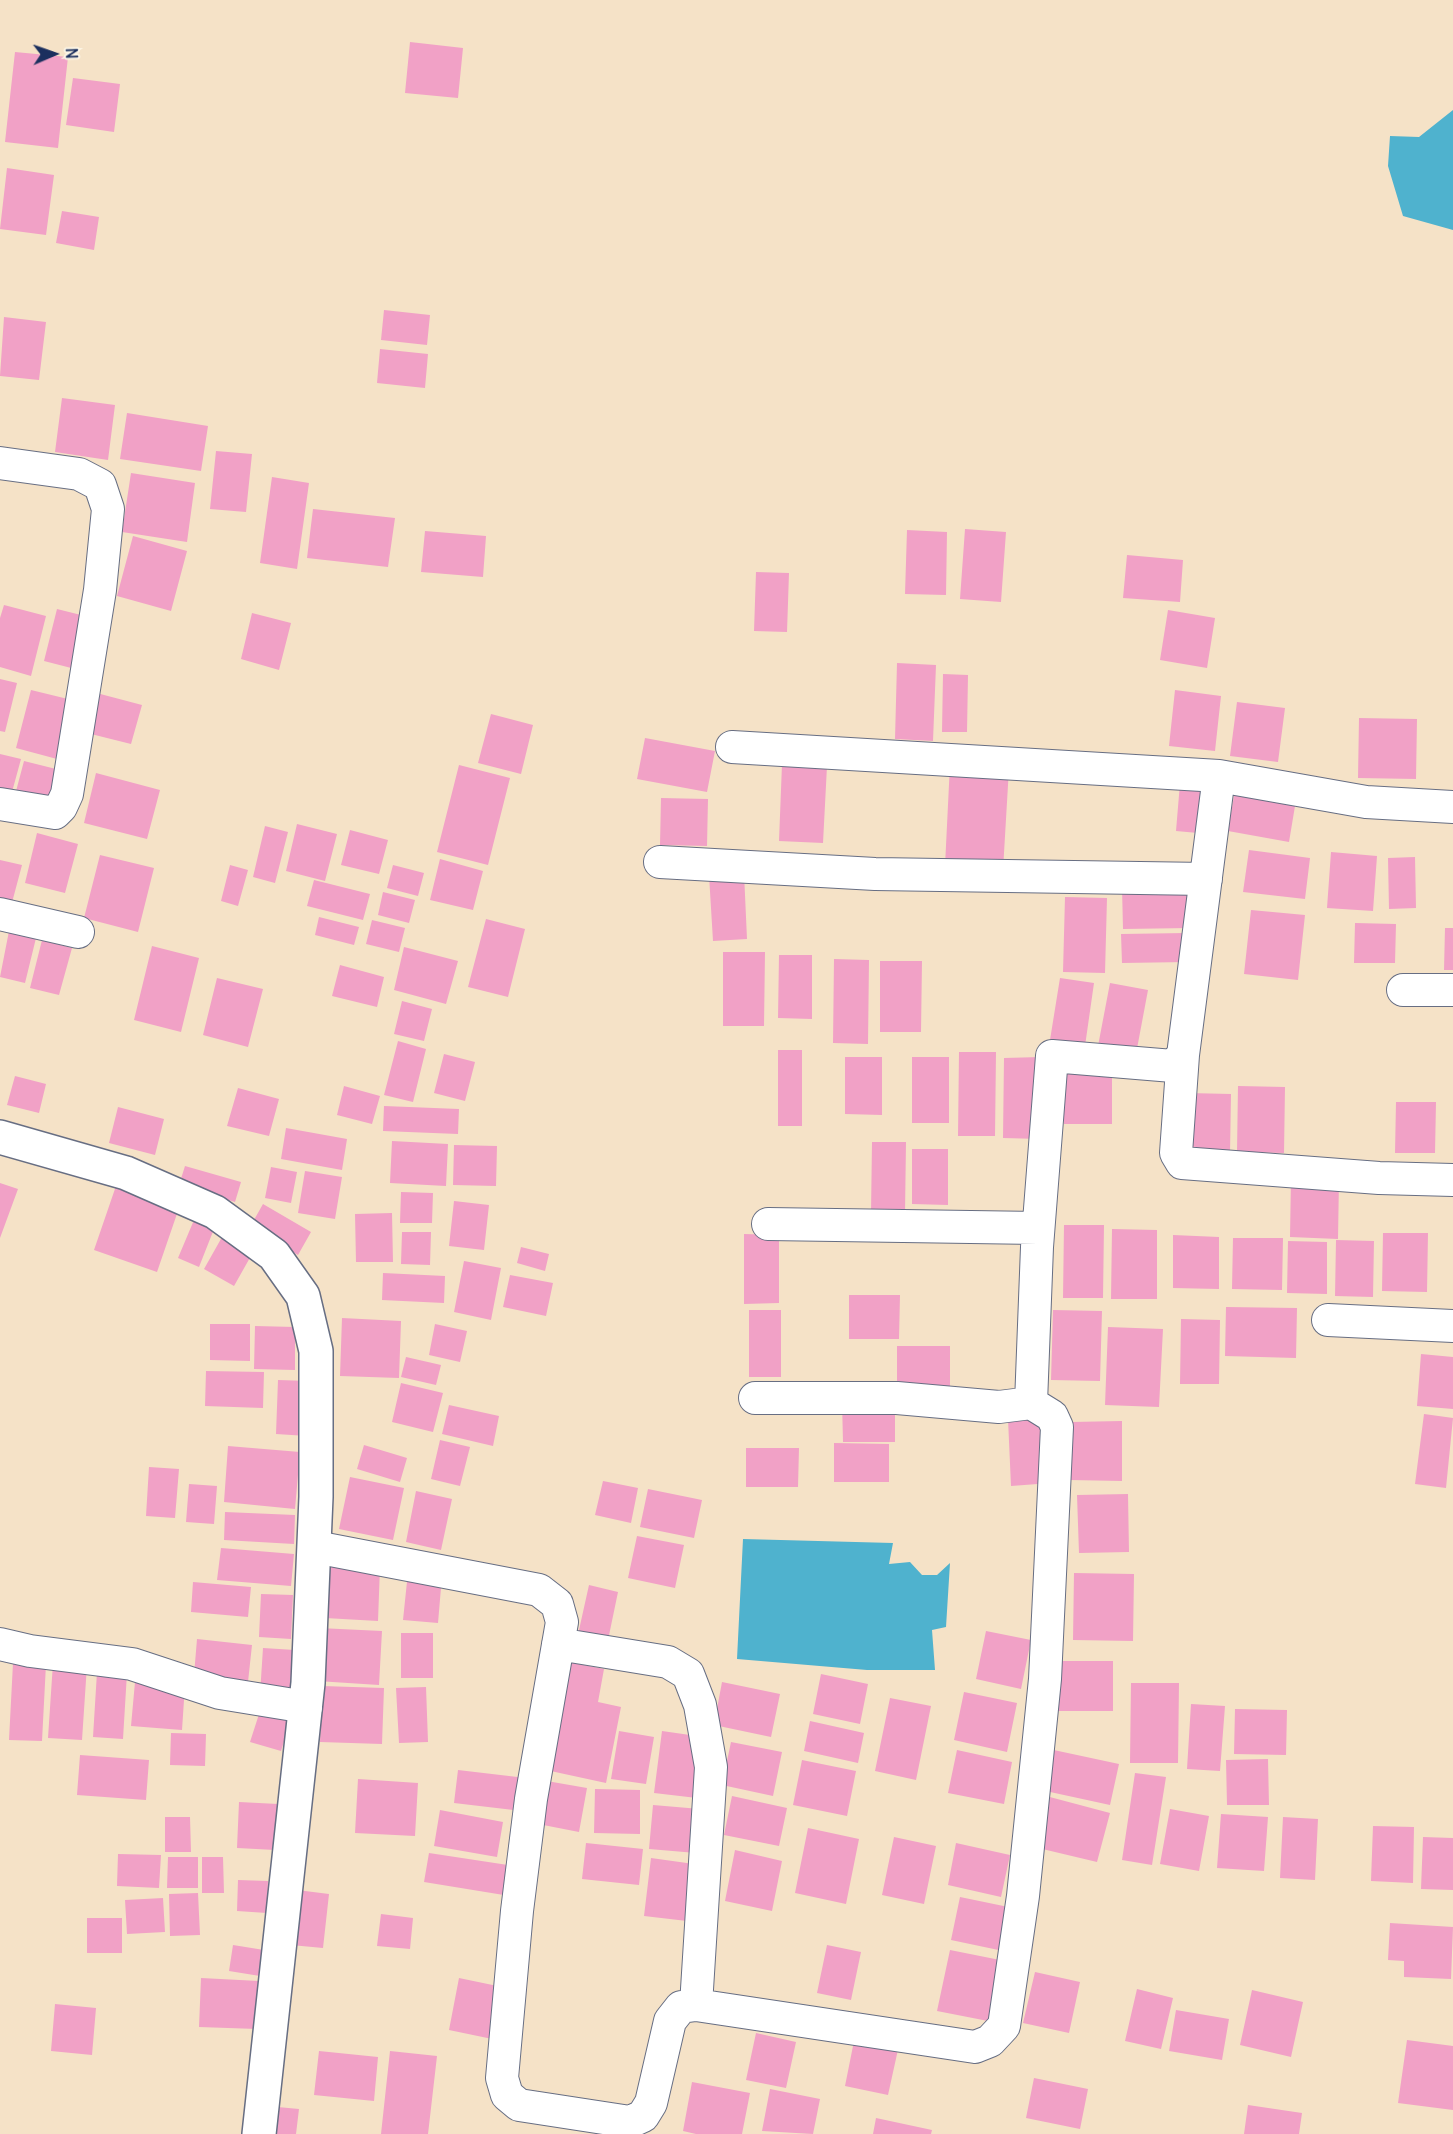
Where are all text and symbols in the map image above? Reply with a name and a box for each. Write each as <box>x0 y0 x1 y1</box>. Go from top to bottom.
north arrow <box>24 24 84 84</box>
text: N <box>62 47 82 59</box>

